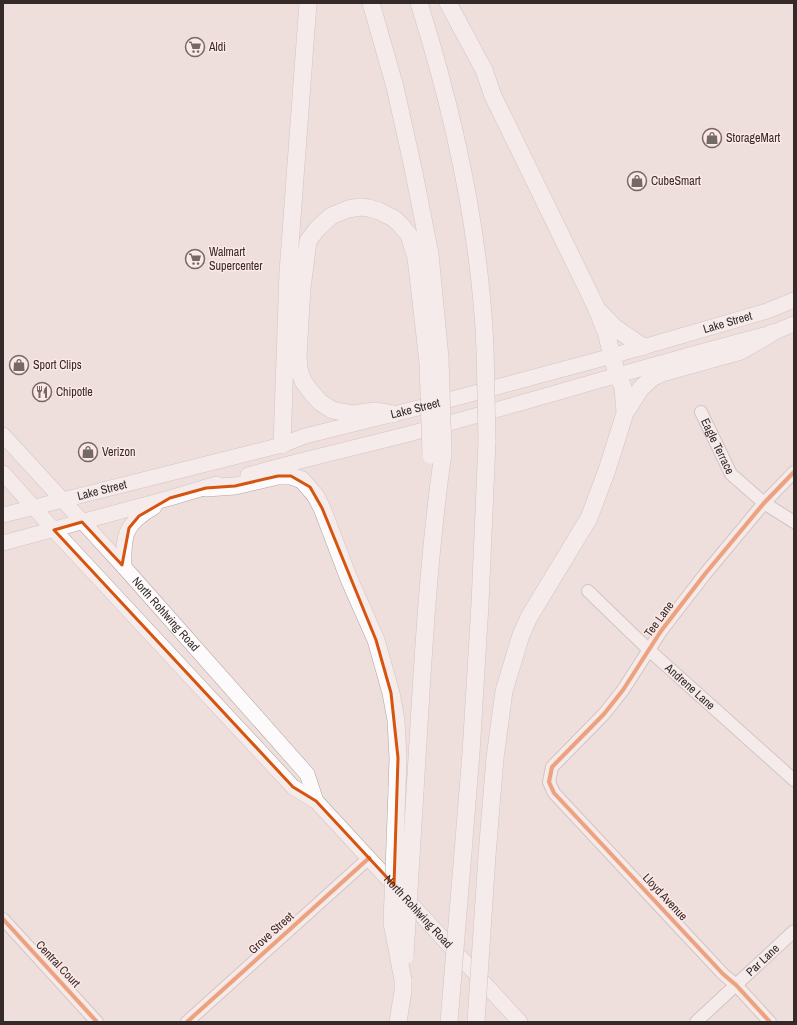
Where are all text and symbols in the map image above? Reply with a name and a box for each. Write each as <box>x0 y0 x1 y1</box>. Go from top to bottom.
supermarket icon: Aldi <box>184 36 206 58</box>
place label: Aldi <box>208 39 226 55</box>
shop icon: StorageMart <box>701 127 723 149</box>
place label: StorageMart <box>726 130 780 146</box>
shop icon: CubeSmart <box>626 170 648 192</box>
place label: CubeSmart <box>651 173 701 189</box>
place label: Walmart Supercenter <box>209 244 263 274</box>
supermarket icon: Walmart Supercenter <box>184 248 206 270</box>
street label: Lake Street <box>701 308 754 337</box>
shop icon: Sport Clips <box>8 354 30 376</box>
place label: Sport Clips <box>33 357 82 373</box>
restaurant icon: Chipotle <box>31 381 53 403</box>
place label: Chipotle <box>56 384 93 400</box>
street label: Lake Street <box>389 395 442 422</box>
street label: Eagle Terrace <box>697 415 738 477</box>
shop icon: Verizon <box>77 441 99 463</box>
place label: Verizon <box>102 444 135 460</box>
street label: Lake Street <box>76 476 129 504</box>
street label: North Rohlwing Road <box>128 574 203 655</box>
street label: Tee Lane <box>641 598 677 640</box>
street label: Andrene Lane <box>661 659 718 713</box>
street label: Lloyd Avenue <box>639 870 691 924</box>
street label: North Rohlwing Road <box>380 872 456 952</box>
street label: Grove Street <box>245 908 297 958</box>
street label: Central Court <box>32 937 84 991</box>
street label: Par Lane <box>743 941 783 980</box>

